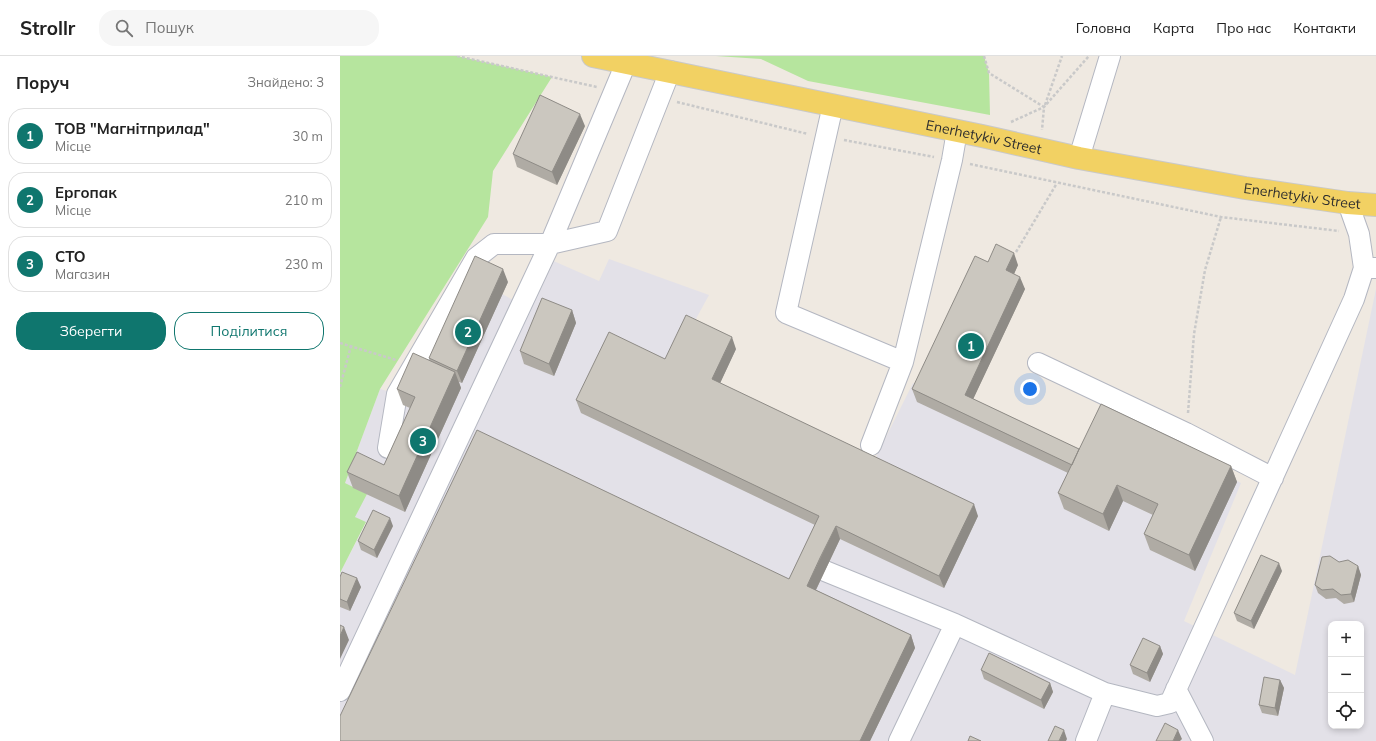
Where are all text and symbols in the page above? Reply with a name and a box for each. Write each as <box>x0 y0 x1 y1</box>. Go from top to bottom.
search box <box>99 10 379 46</box>
text: Strollr <box>20 16 75 40</box>
icon: search <box>113 17 135 39</box>
text: Пошук <box>145 18 194 37</box>
text: Головна <box>1076 19 1131 37</box>
text: Карта <box>1153 19 1194 37</box>
text: Про нас <box>1216 19 1271 37</box>
text: Контакти <box>1293 19 1356 37</box>
text: Поруч <box>16 72 69 93</box>
text: Знайдено: 3 <box>247 74 324 90</box>
street label: Enerhetykiv Street <box>924 116 1043 158</box>
text: ТОВ "Магнітприлад" <box>55 119 210 138</box>
text: 1 <box>26 128 34 144</box>
text: 30 m <box>293 128 323 144</box>
text: Місце <box>55 138 91 154</box>
street label: Enerhetykiv Street <box>1242 179 1361 213</box>
text: Ергопак <box>55 183 117 202</box>
text: 2 <box>26 192 34 208</box>
text: 210 m <box>285 192 323 208</box>
text: Місце <box>55 202 91 218</box>
text: СТО <box>55 247 86 266</box>
text: 3 <box>26 256 34 272</box>
text: 230 m <box>285 256 323 272</box>
text: Магазин <box>55 266 110 282</box>
button: Зберегти <box>16 312 166 350</box>
button: Поділитися <box>174 312 324 350</box>
pin: 2 <box>455 317 481 347</box>
pin: 1 <box>958 331 984 361</box>
your location <box>1020 379 1040 399</box>
pin: 3 <box>410 426 436 456</box>
map controls <box>1328 621 1364 729</box>
button: + <box>1328 621 1364 657</box>
button: − <box>1328 657 1364 693</box>
button: locate <box>1328 693 1364 729</box>

